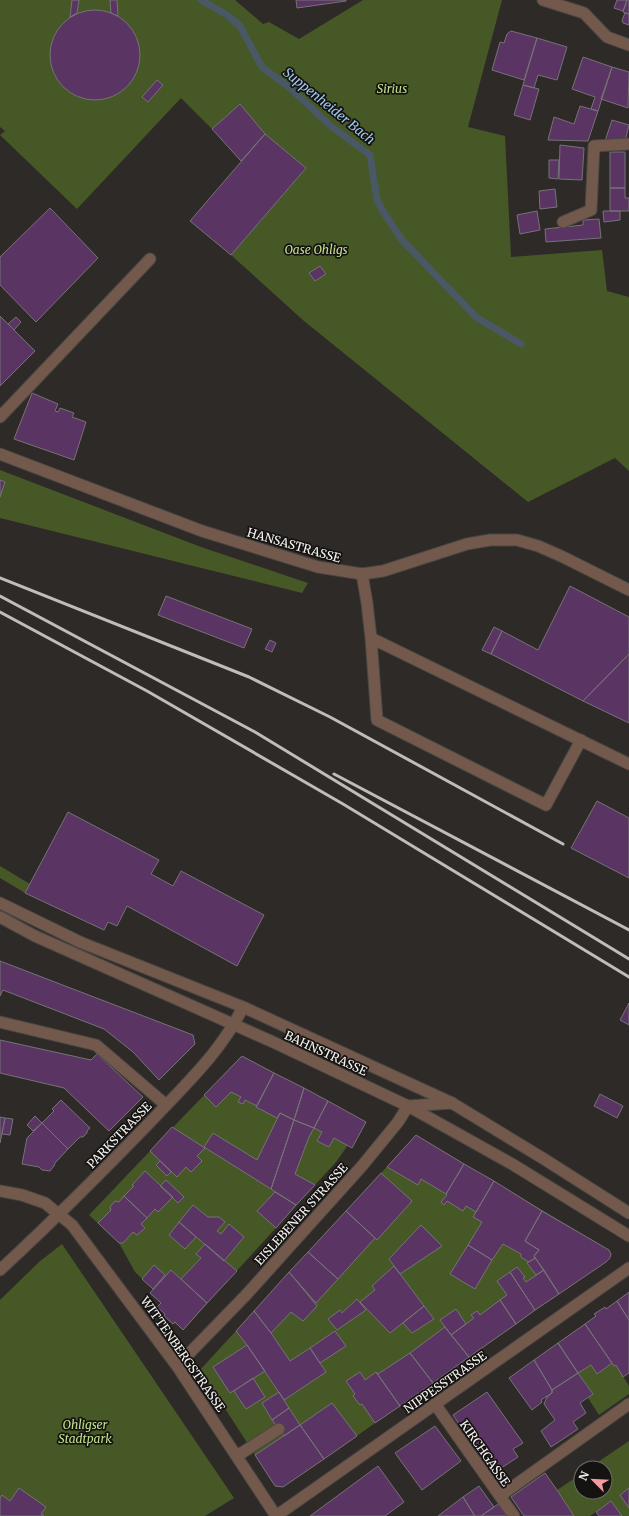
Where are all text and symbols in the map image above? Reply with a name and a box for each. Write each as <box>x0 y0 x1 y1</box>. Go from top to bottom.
water label: Suppenheider Bach <box>280 64 378 148</box>
park label: Sirius <box>377 81 407 96</box>
park label: Oase Ohligs <box>284 242 348 257</box>
street label: HANSASTRASSE <box>245 524 343 566</box>
street label: BAHNSTRASSE <box>282 1027 370 1079</box>
street label: PARKSTRASSE <box>84 1098 155 1171</box>
street label: EISLEBENER STRASSE <box>251 1160 351 1268</box>
street label: WITTENBERGSTRASSE <box>137 1293 229 1415</box>
street label: NIPPESSTRASSE <box>401 1348 490 1416</box>
park label: Ohligser Stadtpark <box>58 1417 112 1446</box>
street label: KIRCHGASSE <box>457 1417 514 1489</box>
north arrow <box>573 1460 613 1500</box>
text: N <box>576 1469 592 1483</box>

